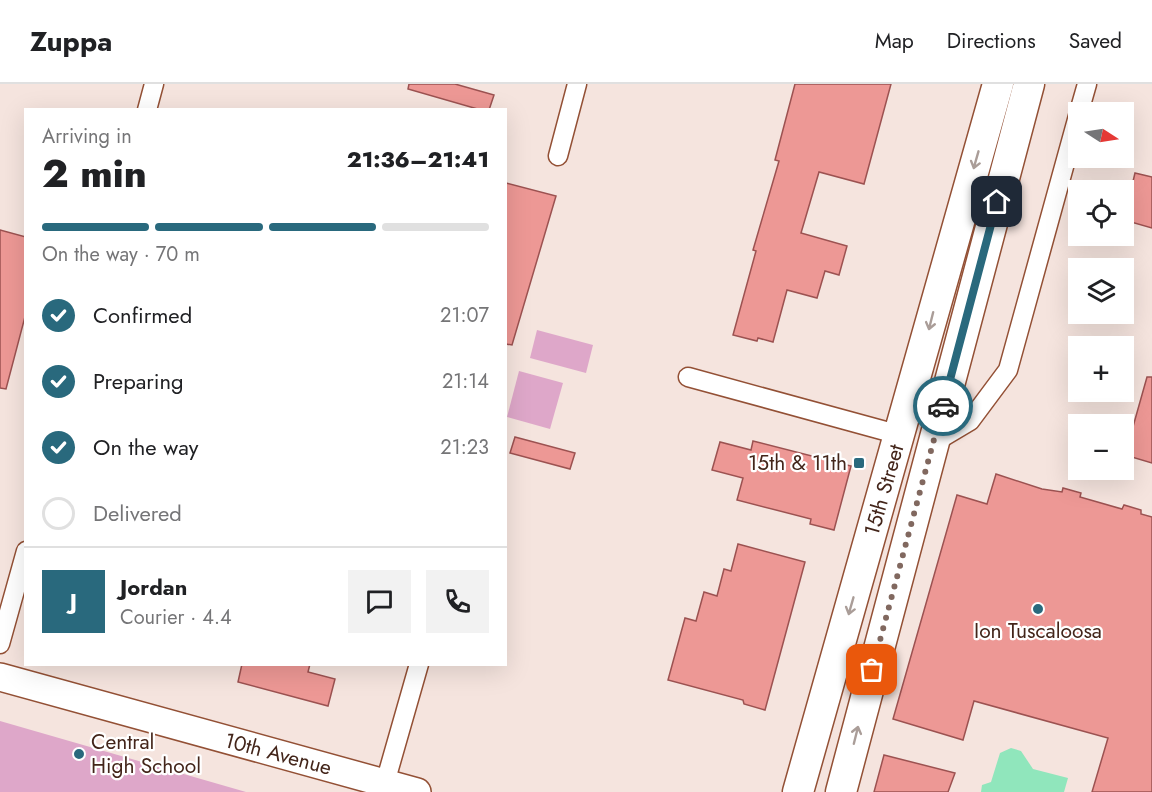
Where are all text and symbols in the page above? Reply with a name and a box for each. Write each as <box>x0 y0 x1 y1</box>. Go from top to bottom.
text: Zuppa <box>30 21 112 62</box>
text: Map <box>875 26 914 56</box>
text: Directions <box>947 26 1036 56</box>
text: Saved <box>1069 26 1122 56</box>
north arrow <box>1068 102 1134 168</box>
map controls <box>1068 102 1134 480</box>
text: Arriving in <box>42 122 132 151</box>
text: 21:36–21:41 <box>347 143 489 175</box>
text: 2 min <box>42 145 147 202</box>
one-way arrow <box>970 150 982 169</box>
pin <box>971 176 1022 227</box>
button: locate <box>1068 180 1134 246</box>
icon: home <box>980 185 1013 218</box>
text: On the way · 70 m <box>42 240 200 269</box>
button: layers <box>1068 258 1134 324</box>
icon: check <box>42 299 75 332</box>
text: Confirmed <box>93 299 192 331</box>
text: 21:07 <box>440 301 489 330</box>
one-way arrow <box>924 311 936 330</box>
button: + <box>1068 336 1134 402</box>
icon: check <box>42 365 75 398</box>
text: Preparing <box>93 365 184 397</box>
text: 21:14 <box>442 367 489 396</box>
courier <box>913 376 973 436</box>
icon: car <box>927 390 960 423</box>
button: − <box>1068 414 1134 480</box>
icon: check <box>42 431 75 464</box>
text: On the way <box>93 431 198 463</box>
text: 21:23 <box>440 433 489 462</box>
street label: 15th Street <box>857 441 911 539</box>
place label: 15th & 11th <box>748 448 847 478</box>
marker: 15th & 11th <box>852 456 866 470</box>
text: Delivered <box>93 497 182 529</box>
button: chat <box>348 570 411 633</box>
button: phone <box>426 570 489 633</box>
text: Jordan <box>120 571 187 603</box>
text: J <box>70 585 77 617</box>
one-way arrow <box>845 596 856 615</box>
marker: Ion Tuscaloosa <box>1031 602 1045 616</box>
text: Courier · 4.4 <box>120 603 232 632</box>
place label: Ion Tuscaloosa <box>974 616 1102 646</box>
pin <box>846 644 897 695</box>
icon: bag <box>855 653 888 686</box>
street label: 10th Avenue <box>221 725 335 783</box>
one-way arrow <box>850 726 862 745</box>
place label: Central High School <box>91 727 201 781</box>
marker: Central High School <box>72 747 86 761</box>

